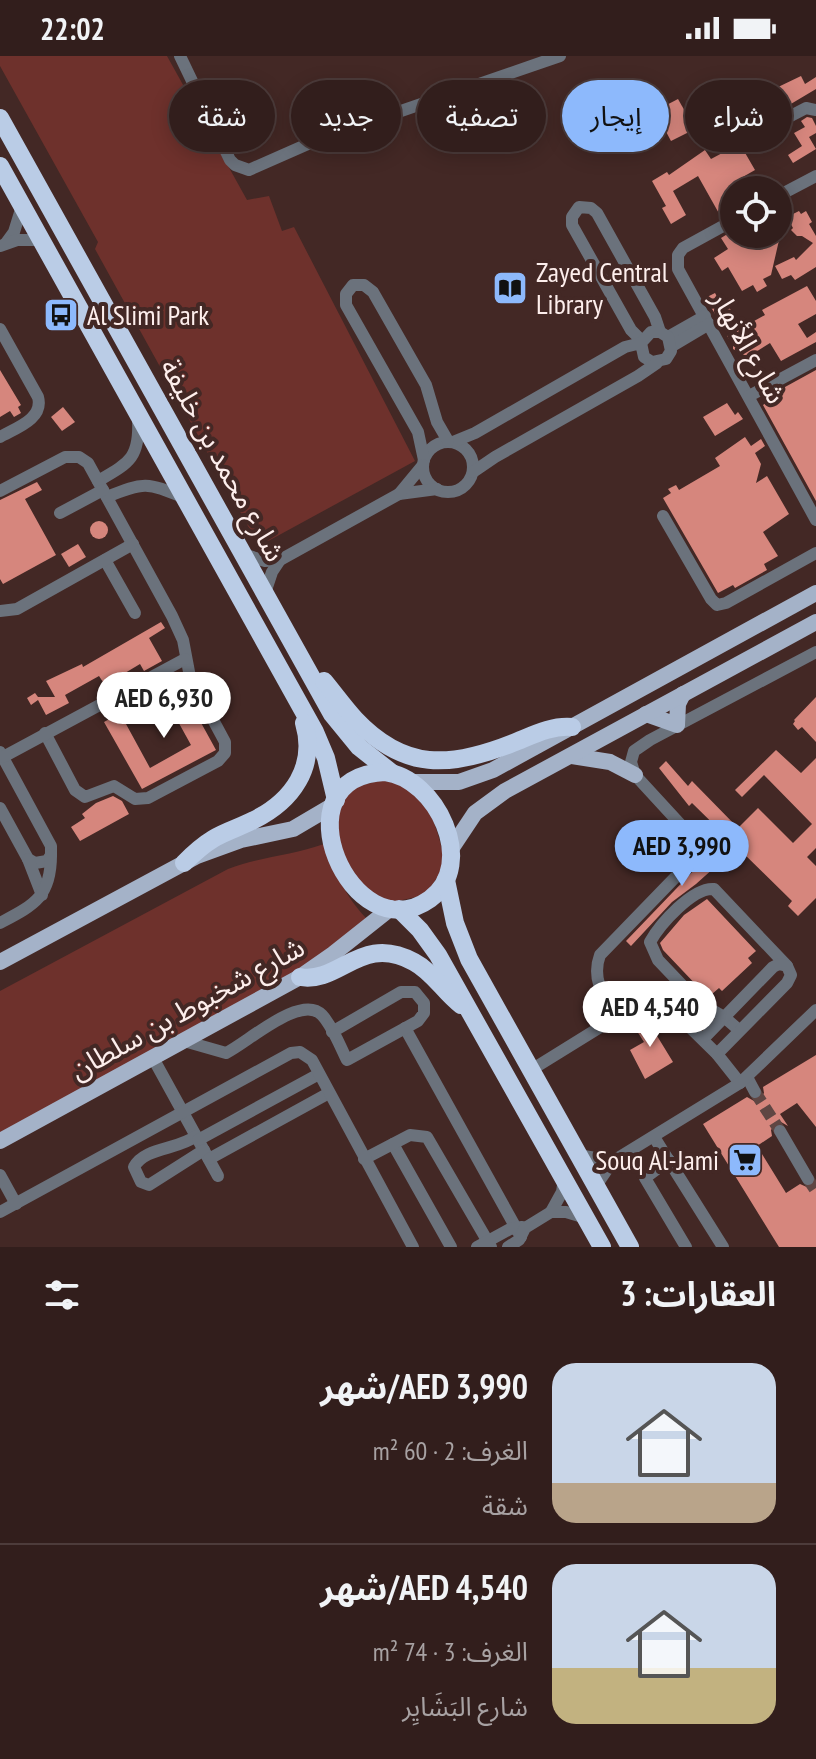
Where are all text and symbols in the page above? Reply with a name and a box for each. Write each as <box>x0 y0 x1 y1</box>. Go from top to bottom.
text: 22:02 <box>40 9 105 48</box>
chip: شقة <box>169 80 275 152</box>
chip: جديد <box>291 80 401 152</box>
chip: تصفية <box>417 80 546 152</box>
chip: إيجار <box>562 80 669 152</box>
chip: شراء <box>685 80 792 152</box>
map controls <box>720 176 792 248</box>
button: locate <box>720 176 792 248</box>
place label: Zayed Central Library <box>536 253 669 322</box>
library icon: Zayed Central Library <box>491 269 529 307</box>
street label: شارع الأنهار <box>700 283 796 411</box>
bus stop icon: Al Slimi Park <box>42 296 80 334</box>
place label: Al Slimi Park <box>87 296 209 333</box>
street label: شارع محمد بن خليفة <box>150 352 295 569</box>
pin: AED 6,930 <box>72 672 256 740</box>
text: AED 6,930 <box>115 681 213 714</box>
pin: AED 3,990 <box>590 820 774 888</box>
text: AED 3,990 <box>633 829 731 862</box>
street label: شارع شخبوط بن سلطان <box>63 928 312 1090</box>
pin: AED 4,540 <box>558 981 742 1049</box>
text: AED 4,540 <box>601 990 699 1023</box>
place label: Souq Al-Jami <box>595 1141 719 1178</box>
supermarket icon: Souq Al-Jami <box>726 1141 764 1179</box>
text: العقارات: 3 <box>620 1271 776 1315</box>
icon: filters <box>40 1273 84 1317</box>
text: AED 3,990/شهر <box>320 1364 528 1408</box>
icon: home <box>616 1395 712 1491</box>
text: الغرف: 2 · 60 m² <box>373 1434 528 1467</box>
text: شقة <box>482 1489 528 1522</box>
text: AED 4,540/شهر <box>320 1565 528 1609</box>
icon: home <box>616 1596 712 1692</box>
text: الغرف: 3 · 74 m² <box>373 1635 528 1668</box>
text: شارع البَشَايِر <box>402 1690 528 1723</box>

